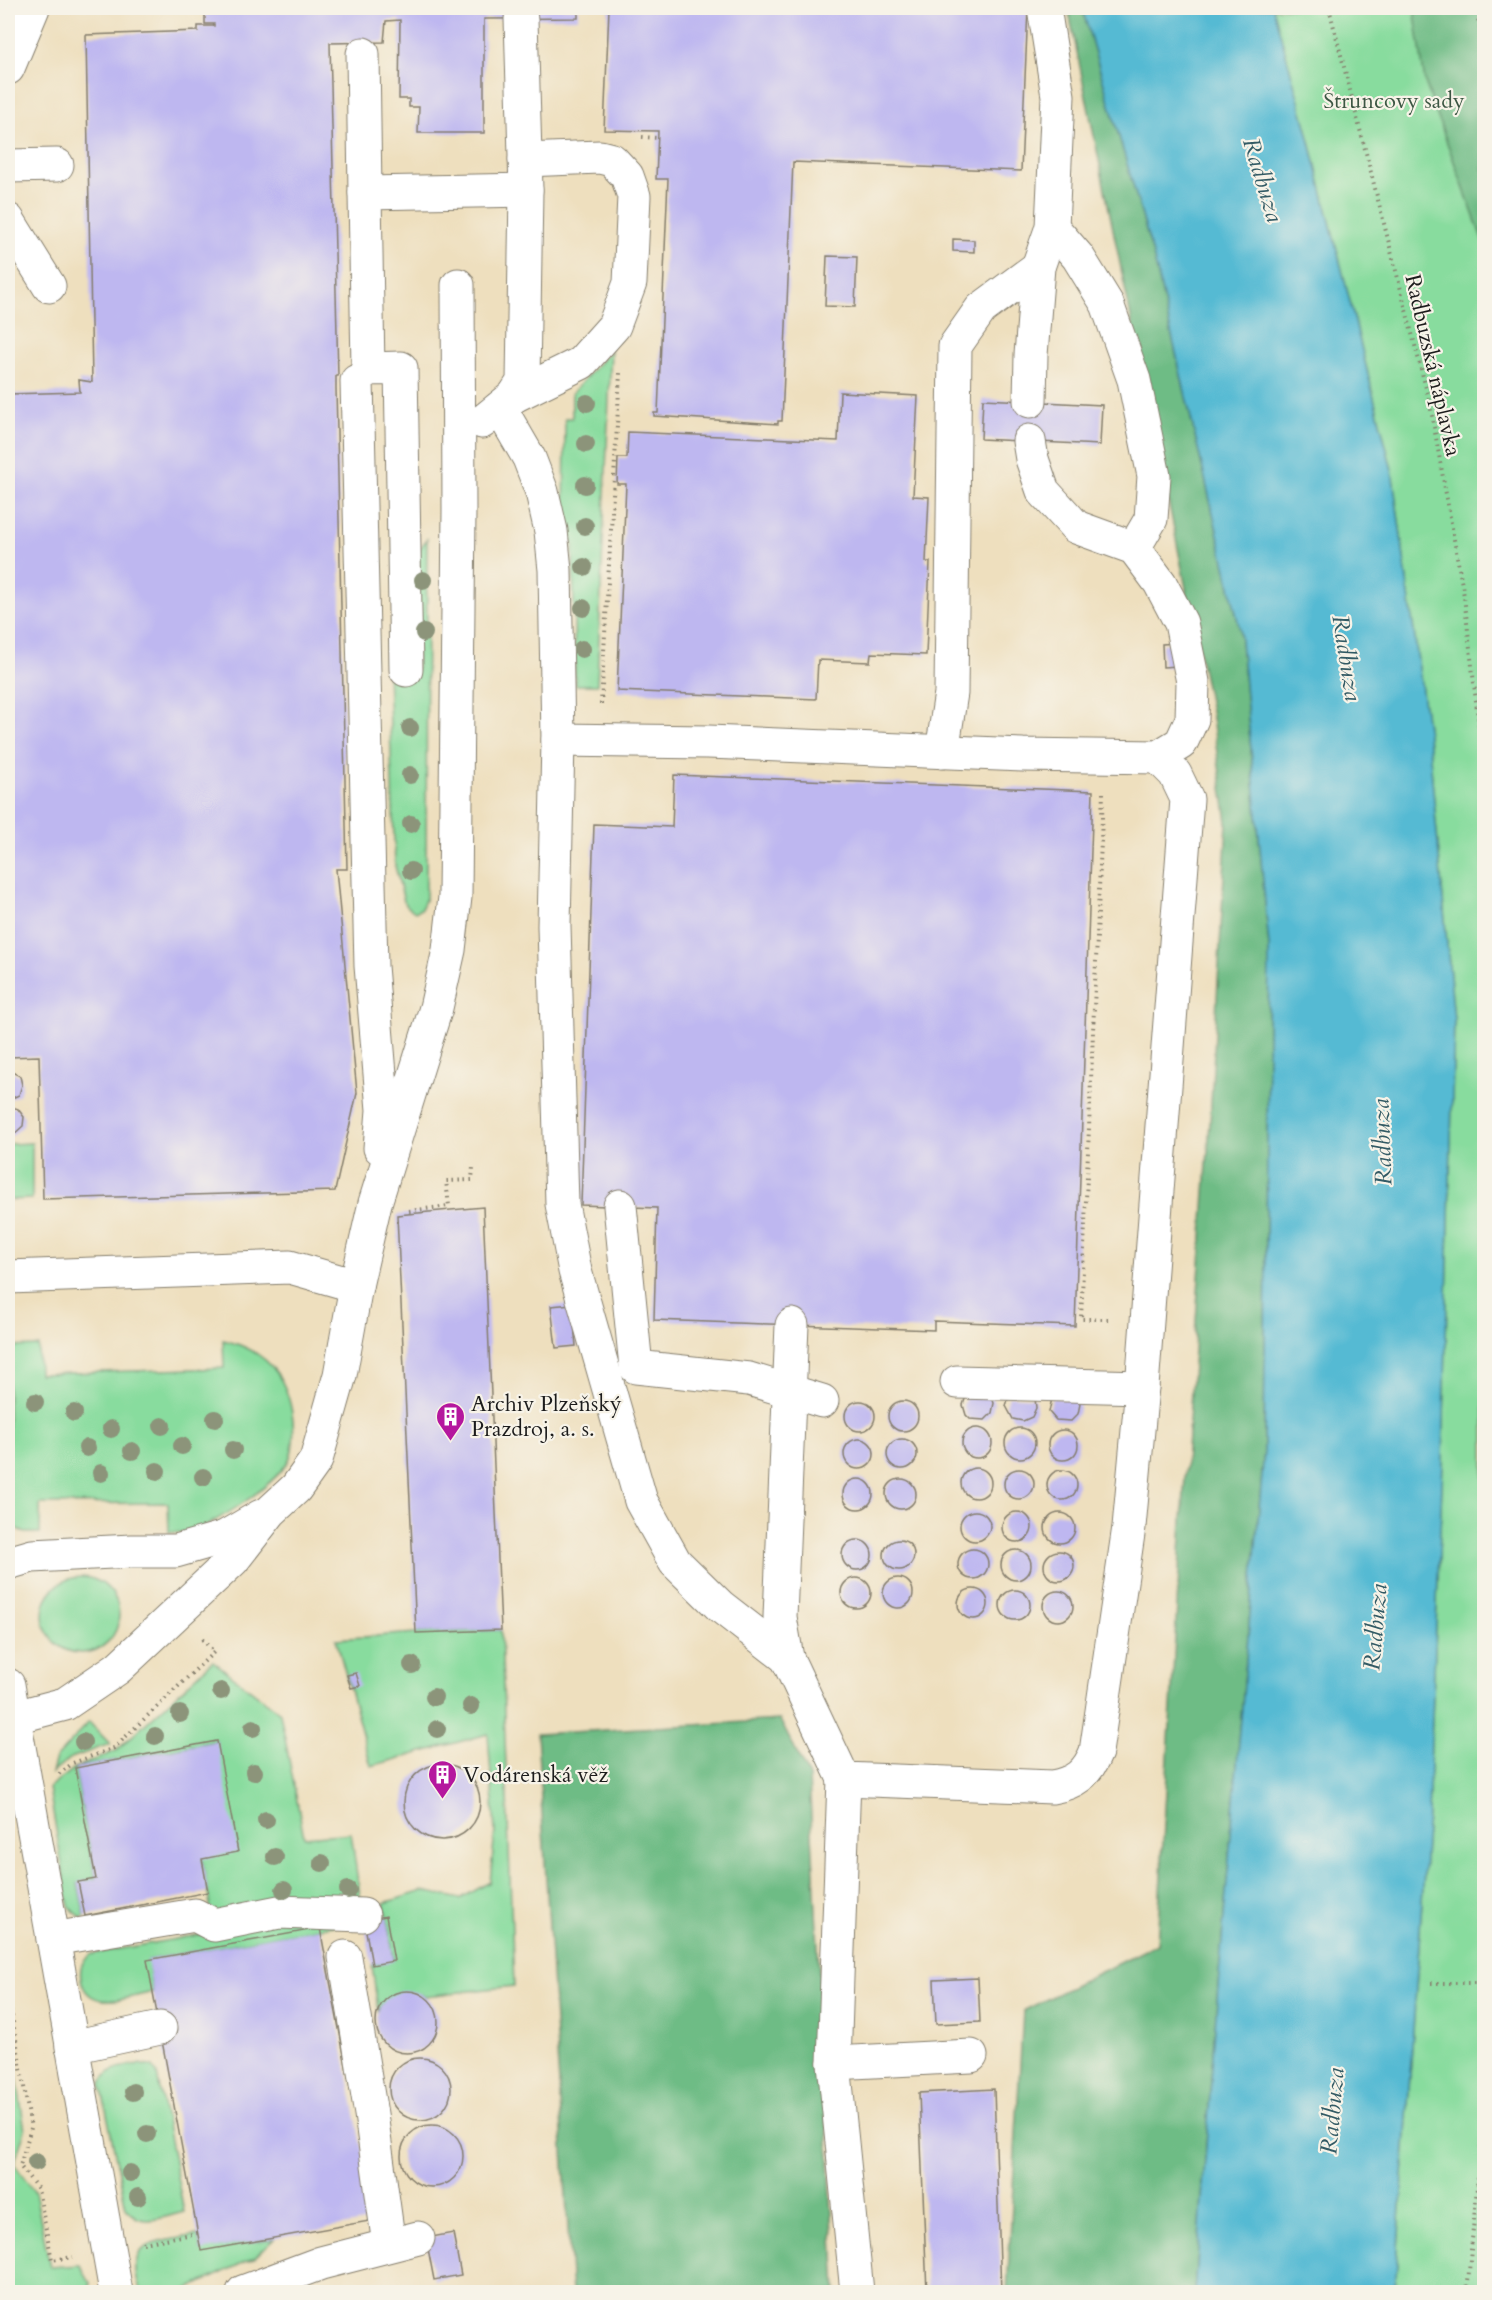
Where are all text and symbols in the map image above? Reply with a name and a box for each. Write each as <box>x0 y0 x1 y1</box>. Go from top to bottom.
park label: Štruncovy sady <box>1323 86 1465 116</box>
water label: Radbuza <box>1234 134 1291 227</box>
street label: Radbuzská náplavka <box>1397 271 1469 460</box>
water label: Radbuza <box>1323 613 1370 704</box>
water label: Radbuza <box>1364 1098 1401 1186</box>
place label: Archiv Plzeňský Prazdroj, a. s. <box>471 1389 622 1444</box>
building icon: Archiv Plzeňský Prazdroj, a. s. <box>434 1400 466 1442</box>
water label: Radbuza <box>1355 1582 1396 1672</box>
building icon: Vodárenská věž <box>426 1758 458 1800</box>
place label: Vodárenská věž <box>463 1760 608 1790</box>
water label: Radbuza <box>1312 2066 1353 2156</box>

